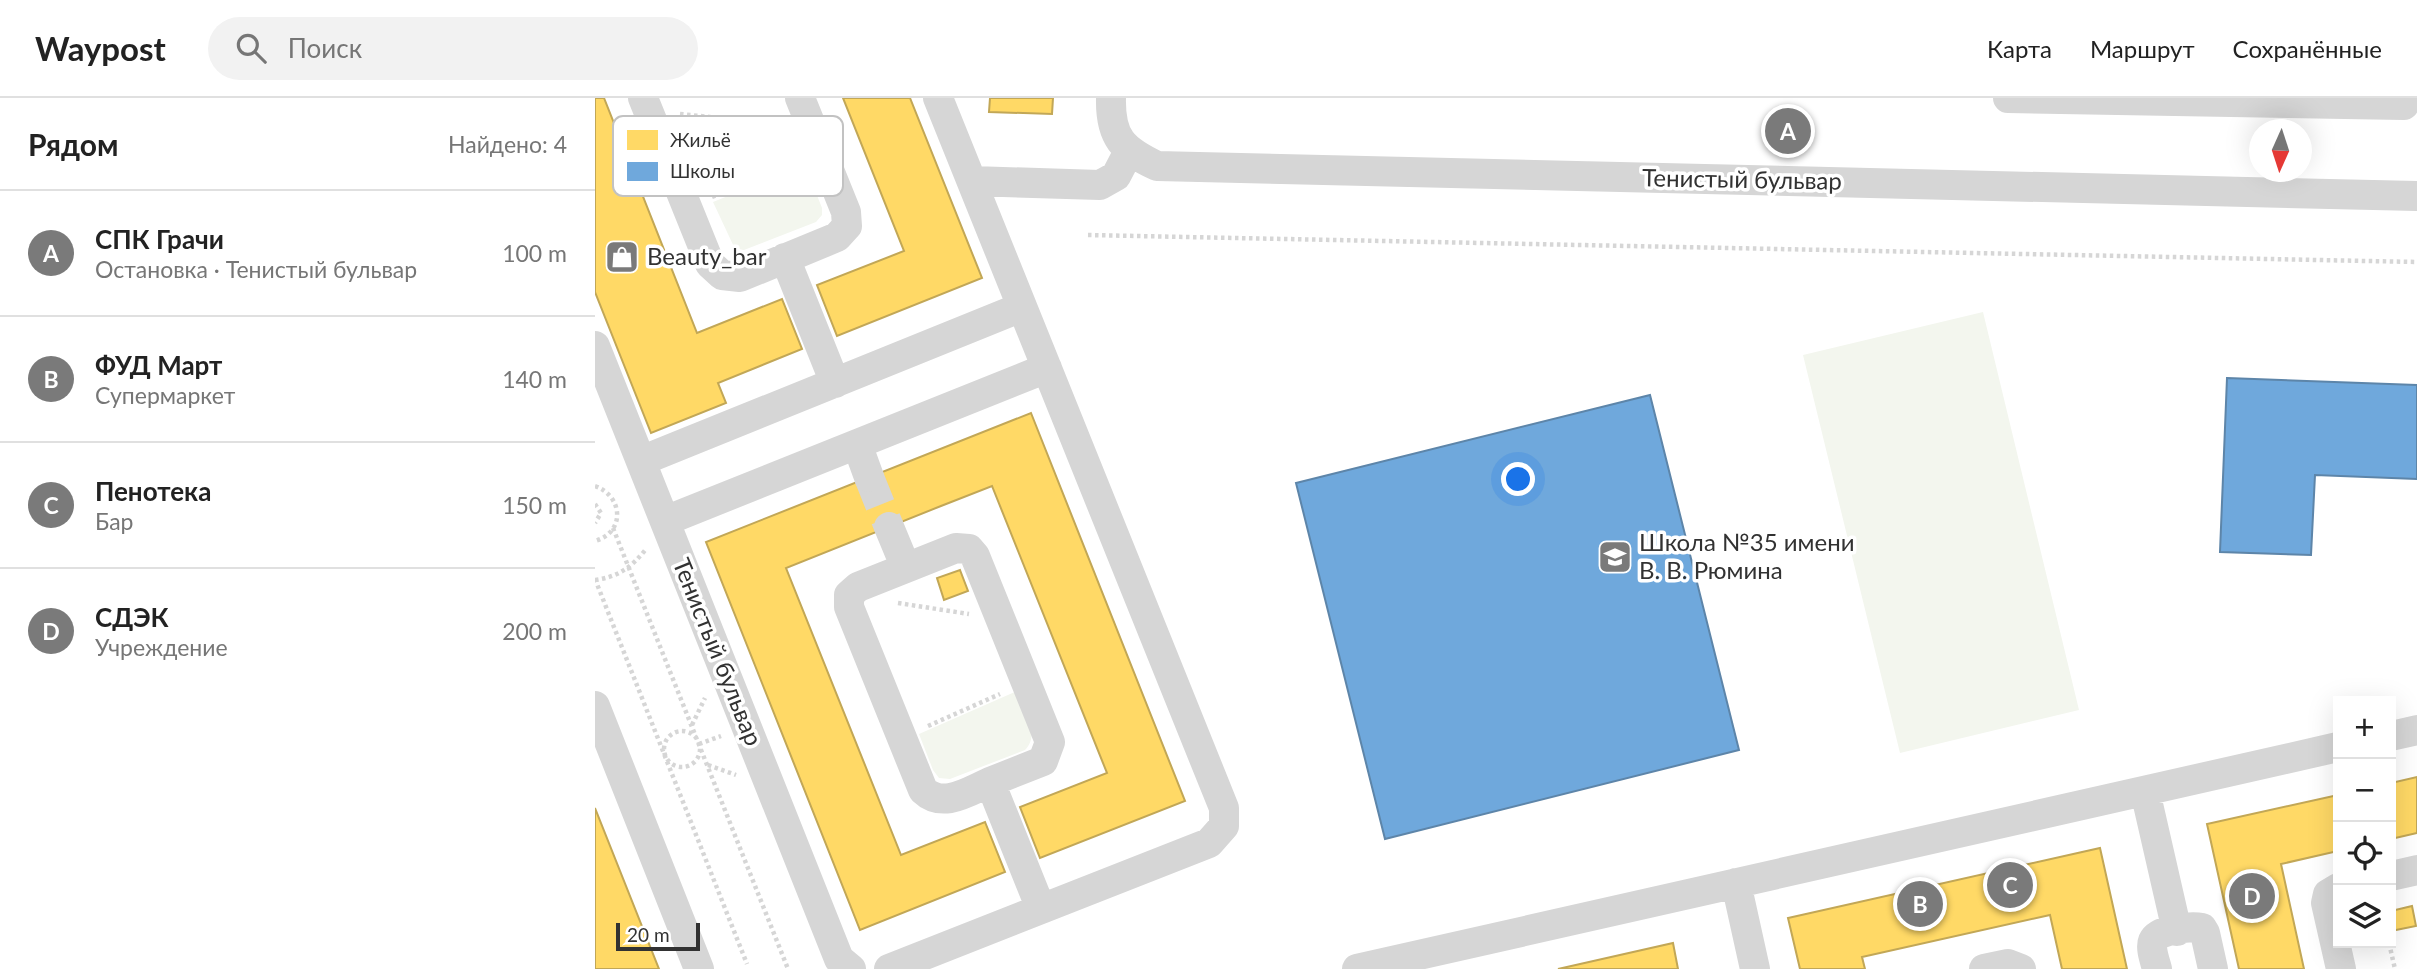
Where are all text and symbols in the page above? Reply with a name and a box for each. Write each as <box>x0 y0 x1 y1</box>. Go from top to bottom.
search box <box>208 17 698 80</box>
text: Waypost <box>35 28 166 68</box>
icon: search <box>232 29 270 67</box>
text: Поиск <box>288 32 362 64</box>
text: Карта <box>1987 34 2052 63</box>
text: Маршрут <box>2090 34 2195 63</box>
text: Сохранённые <box>2233 34 2382 63</box>
pin: A <box>1765 105 1811 157</box>
legend <box>613 116 843 196</box>
north arrow <box>2249 119 2312 182</box>
text: Рядом <box>28 126 118 162</box>
text: Жильё <box>670 128 731 151</box>
text: Найдено: 4 <box>448 130 567 158</box>
text: Школы <box>670 159 735 182</box>
street label: Тенистый бульвар <box>1642 162 1842 195</box>
text: СПК Грачи <box>95 223 224 255</box>
shop icon: Beauty_bar <box>603 238 641 276</box>
text: A <box>43 239 59 267</box>
text: 100 m <box>502 239 567 267</box>
place label: Beauty_bar <box>647 241 767 270</box>
text: Остановка · Тенистый бульвар <box>95 255 417 283</box>
text: ФУД Март <box>95 349 222 381</box>
text: B <box>43 365 59 393</box>
text: 140 m <box>502 365 567 393</box>
text: Супермаркет <box>95 381 235 409</box>
your location <box>1501 462 1535 496</box>
text: Пенотека <box>95 475 211 507</box>
text: C <box>43 491 59 519</box>
text: 150 m <box>502 491 567 519</box>
text: Бар <box>95 507 134 535</box>
place label: Школа №35 имени В. В. Рюмина <box>1639 527 1854 584</box>
school or university icon: Школа №35 имени В. В. Рюмина <box>1596 538 1634 576</box>
street label: Тенистый бульвар <box>668 553 769 749</box>
text: СДЭК <box>95 601 169 633</box>
text: D <box>42 617 60 645</box>
text: 200 m <box>502 617 567 645</box>
text: Учреждение <box>95 633 228 661</box>
map controls <box>2333 696 2396 948</box>
button: + <box>2333 696 2396 759</box>
button: − <box>2333 759 2396 822</box>
button: locate <box>2333 822 2396 885</box>
pin: C <box>1987 859 2033 911</box>
pin: D <box>2229 870 2275 922</box>
pin: B <box>1897 878 1943 930</box>
button: layers <box>2333 885 2396 948</box>
scale bar <box>616 920 700 952</box>
text: 20 m <box>627 923 670 946</box>

